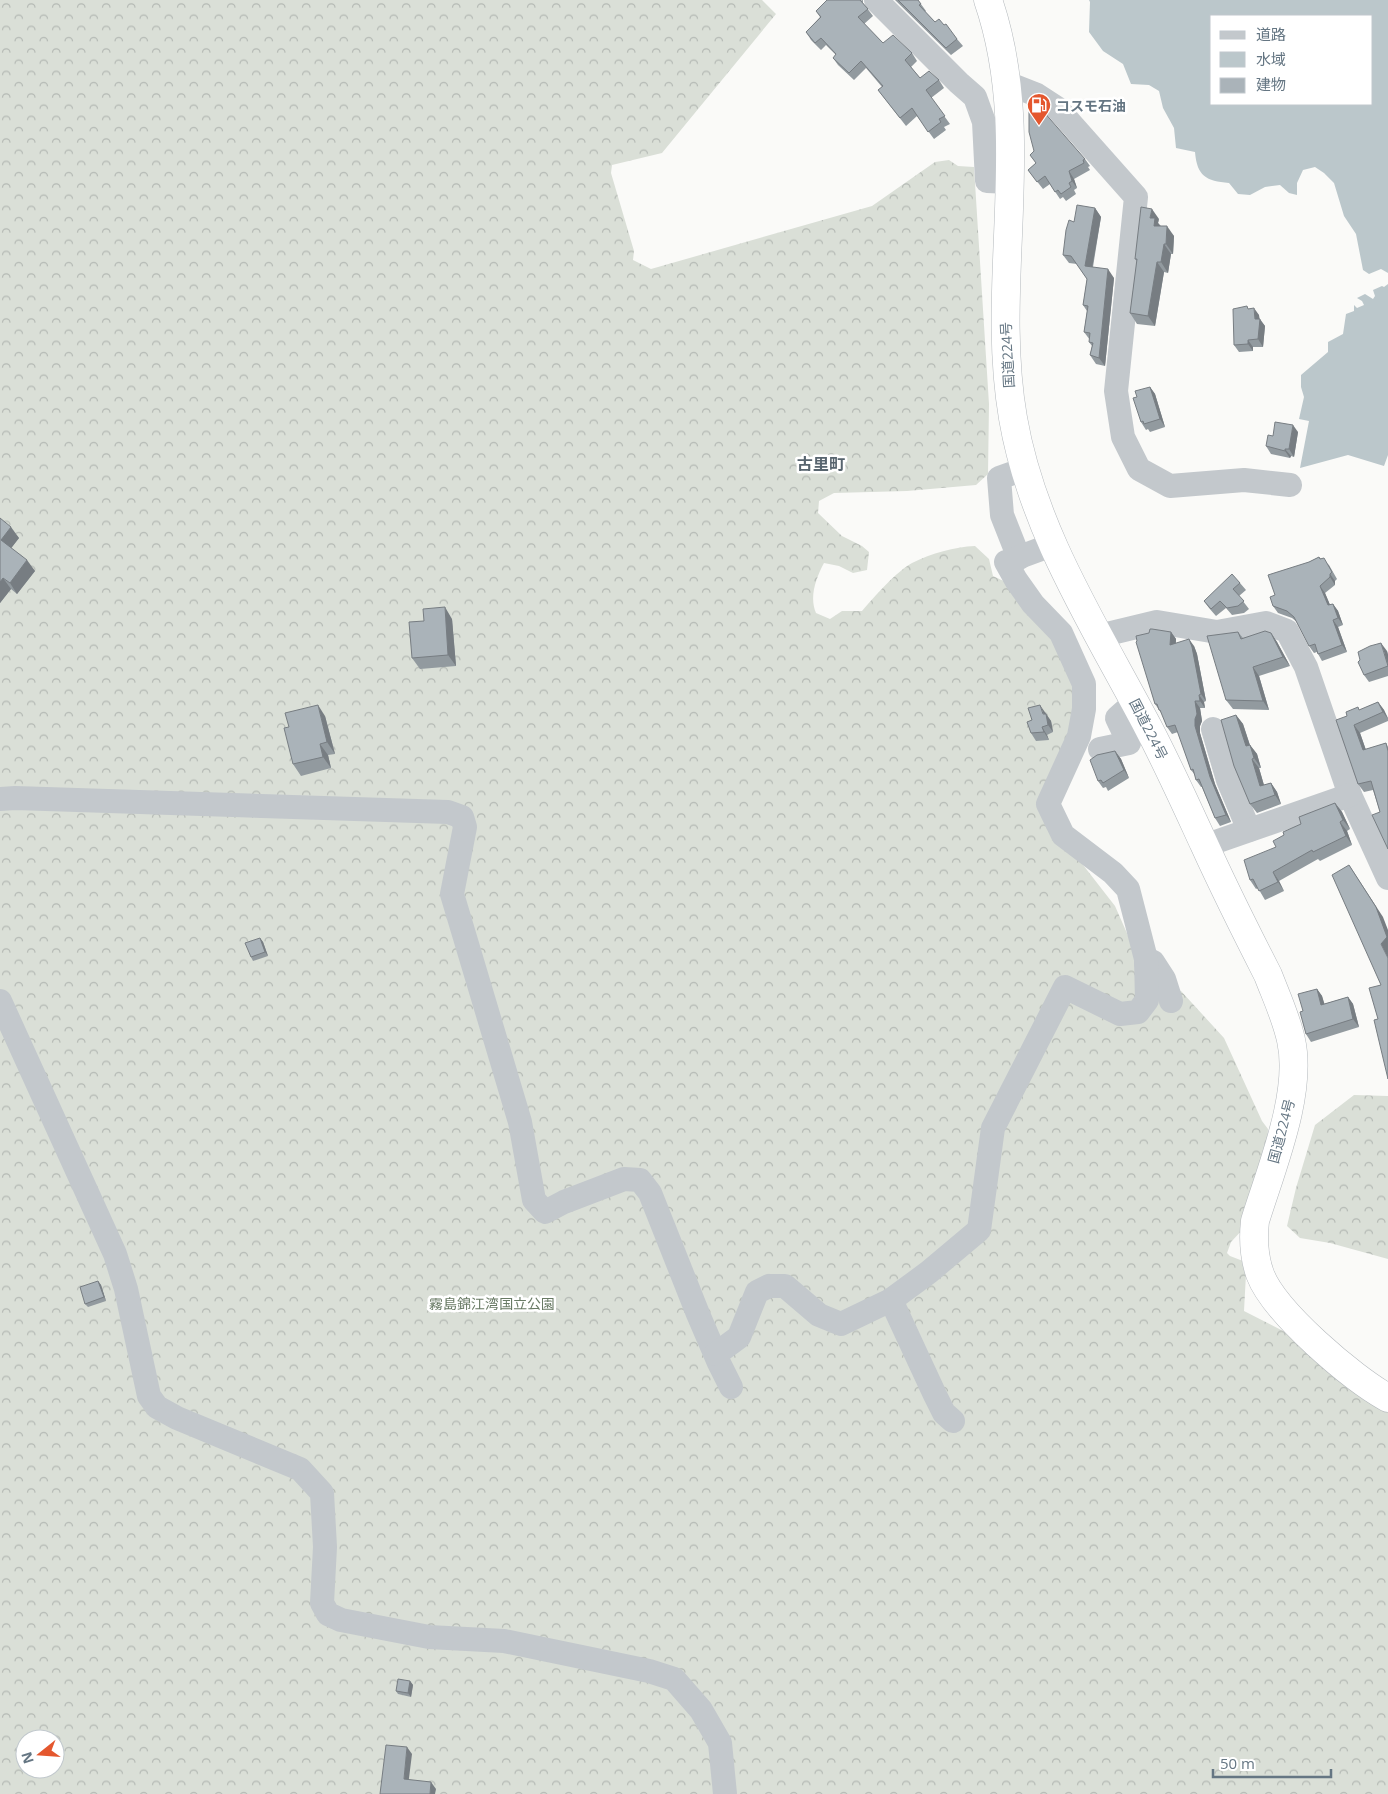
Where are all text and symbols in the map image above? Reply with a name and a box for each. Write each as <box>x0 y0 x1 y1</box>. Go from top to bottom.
legend <box>1210 15 1373 105</box>
text: 道路 <box>1256 24 1286 44</box>
text: 水域 <box>1256 49 1286 69</box>
text: 建物 <box>1256 74 1286 94</box>
fuel station icon: コスモ石油 <box>1026 92 1052 126</box>
place label: コスモ石油 <box>1056 96 1126 115</box>
street label: 国道224号 <box>996 322 1018 388</box>
district label: 古里町 <box>797 453 845 475</box>
street label: 国道224号 <box>1126 695 1172 763</box>
street label: 国道224号 <box>1263 1097 1299 1165</box>
park label: 霧島錦江湾国立公園 <box>429 1294 555 1313</box>
north arrow <box>15 1729 65 1779</box>
scale bar <box>1213 1746 1330 1778</box>
text: N <box>16 1750 38 1766</box>
text: 50 m <box>1220 1753 1255 1773</box>

